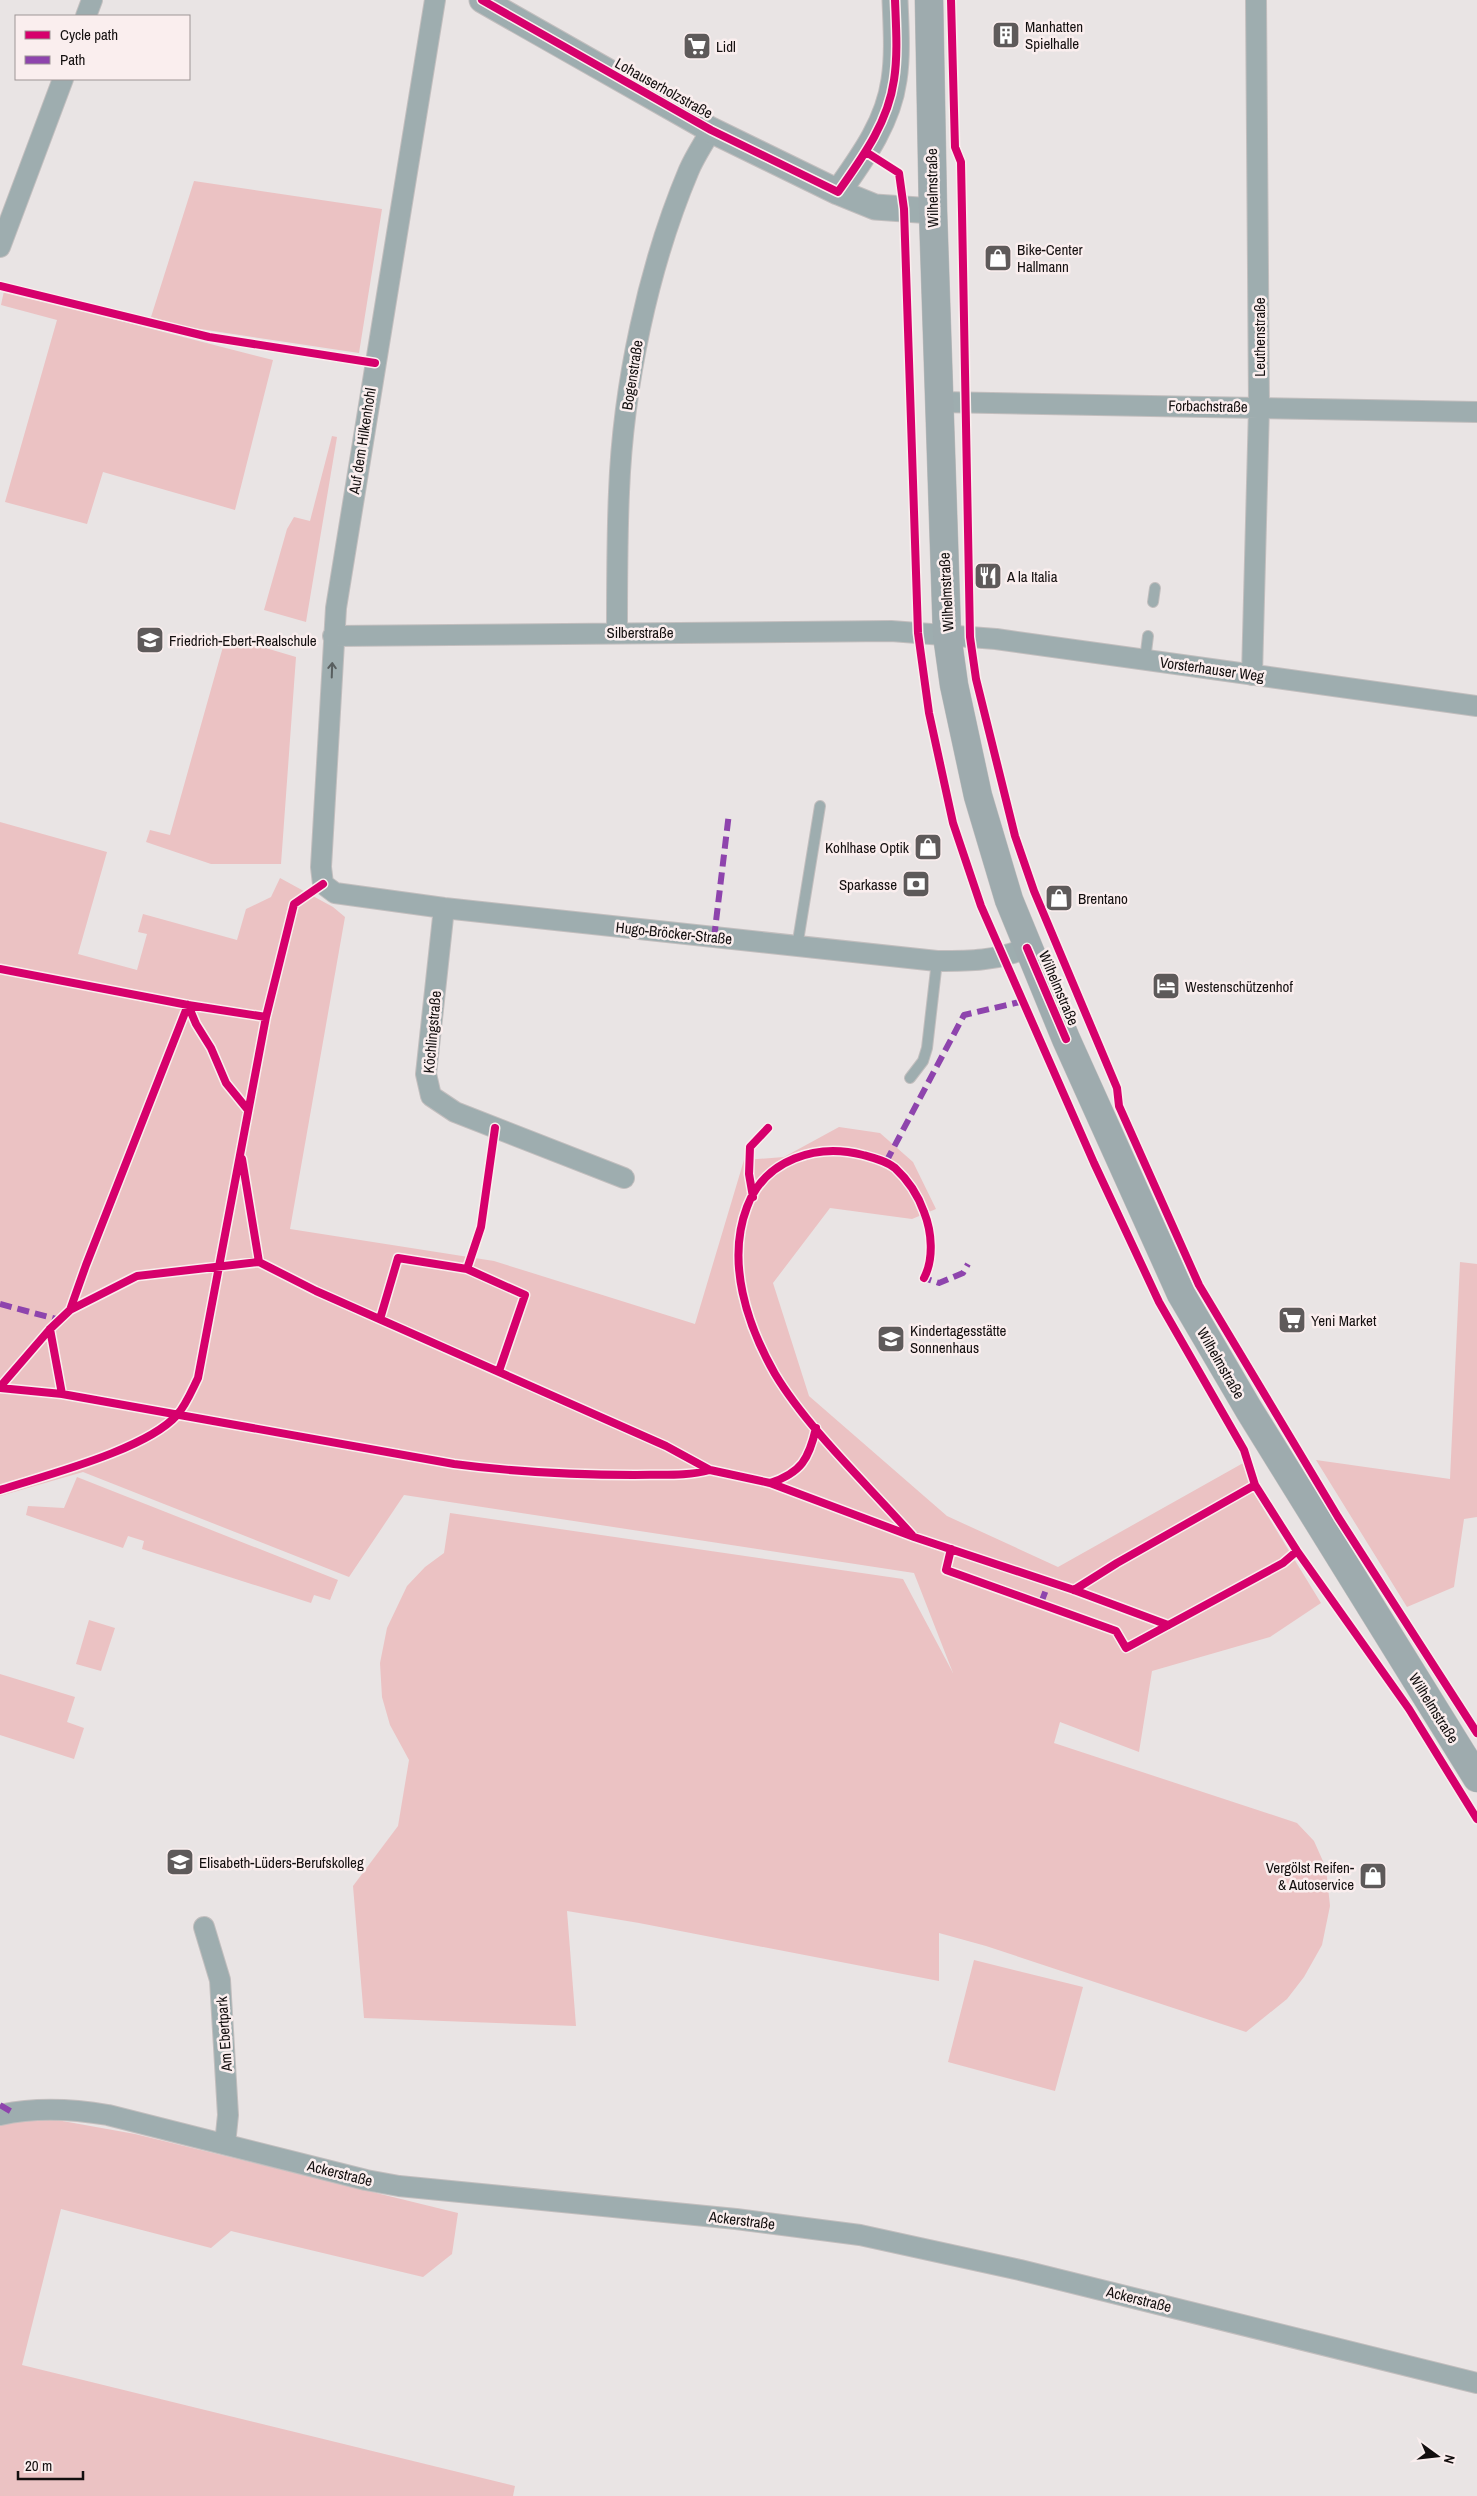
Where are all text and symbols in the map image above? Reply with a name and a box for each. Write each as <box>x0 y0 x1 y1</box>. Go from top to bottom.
legend <box>15 15 190 80</box>
place label: Manhatten Spielhalle <box>1025 16 1083 54</box>
building icon: Manhatten Spielhalle <box>991 20 1021 50</box>
text: Cycle path <box>60 24 118 45</box>
supermarket icon: Lidl <box>682 31 712 61</box>
place label: Lidl <box>716 36 736 57</box>
text: Path <box>60 49 85 70</box>
street label: Lohauserholzstraße <box>611 52 717 124</box>
street label: Wilhelmstraße <box>921 148 943 228</box>
place label: Bike-Center Hallmann <box>1017 239 1083 277</box>
shop icon: Bike-Center Hallmann <box>983 243 1013 273</box>
street label: Leuthenstraße <box>1249 297 1270 377</box>
street label: Bogenstraße <box>616 338 648 411</box>
street label: Auf dem Hilkenhohl <box>343 386 381 497</box>
street label: Forbachstraße <box>1168 395 1248 417</box>
street label: Wilhelmstraße <box>933 552 959 632</box>
restaurant icon: A la Italia <box>973 561 1003 591</box>
place label: A la Italia <box>1006 566 1058 587</box>
street label: Silberstraße <box>607 622 674 643</box>
school or university icon: Friedrich-Ebert-Realschule <box>135 625 165 655</box>
place label: Friedrich-Ebert-Realschule <box>169 630 317 651</box>
street label: Vorsterhauser Weg <box>1159 651 1266 687</box>
one-way arrow <box>327 662 337 678</box>
shop icon: Kohlhase Optik <box>913 832 943 862</box>
place label: Kohlhase Optik <box>825 837 910 858</box>
bank icon: Sparkasse <box>901 869 931 899</box>
place label: Sparkasse <box>839 874 897 895</box>
shop icon: Brentano <box>1044 883 1074 913</box>
place label: Brentano <box>1078 888 1128 909</box>
street label: Hugo-Bröcker-Straße <box>615 916 733 950</box>
street label: Wilhelmstraße <box>1034 947 1084 1029</box>
hotel icon: Westenschützenhof <box>1151 971 1181 1001</box>
place label: Westenschützenhof <box>1185 976 1293 997</box>
street label: Köchlingstraße <box>418 990 446 1074</box>
supermarket icon: Yeni Market <box>1277 1305 1307 1335</box>
place label: Yeni Market <box>1311 1310 1377 1331</box>
place label: Kindertagesstätte Sonnenhaus <box>910 1320 1007 1358</box>
street label: Wilhelmstraße <box>1192 1323 1250 1403</box>
school or university icon: Kindertagesstätte Sonnenhaus <box>876 1324 906 1354</box>
street label: Wilhelmstraße <box>1404 1669 1464 1747</box>
school or university icon: Elisabeth-Lüders-Berufskolleg <box>165 1847 195 1877</box>
place label: Elisabeth-Lüders-Berufskolleg <box>199 1852 364 1873</box>
place label: Vergölst Reifen- & Autoservice <box>1266 1857 1354 1895</box>
shop icon: Vergölst Reifen- & Autoservice <box>1358 1861 1388 1891</box>
street label: Am Ebertpark <box>211 1995 237 2073</box>
street label: Ackerstraße <box>304 2155 375 2191</box>
street label: Ackerstraße <box>707 2205 776 2234</box>
street label: Ackerstraße <box>1103 2281 1174 2317</box>
north arrow <box>1412 2431 1462 2481</box>
scale bar <box>18 2448 82 2480</box>
text: N <box>1440 2453 1459 2466</box>
text: 20 m <box>25 2455 52 2476</box>

